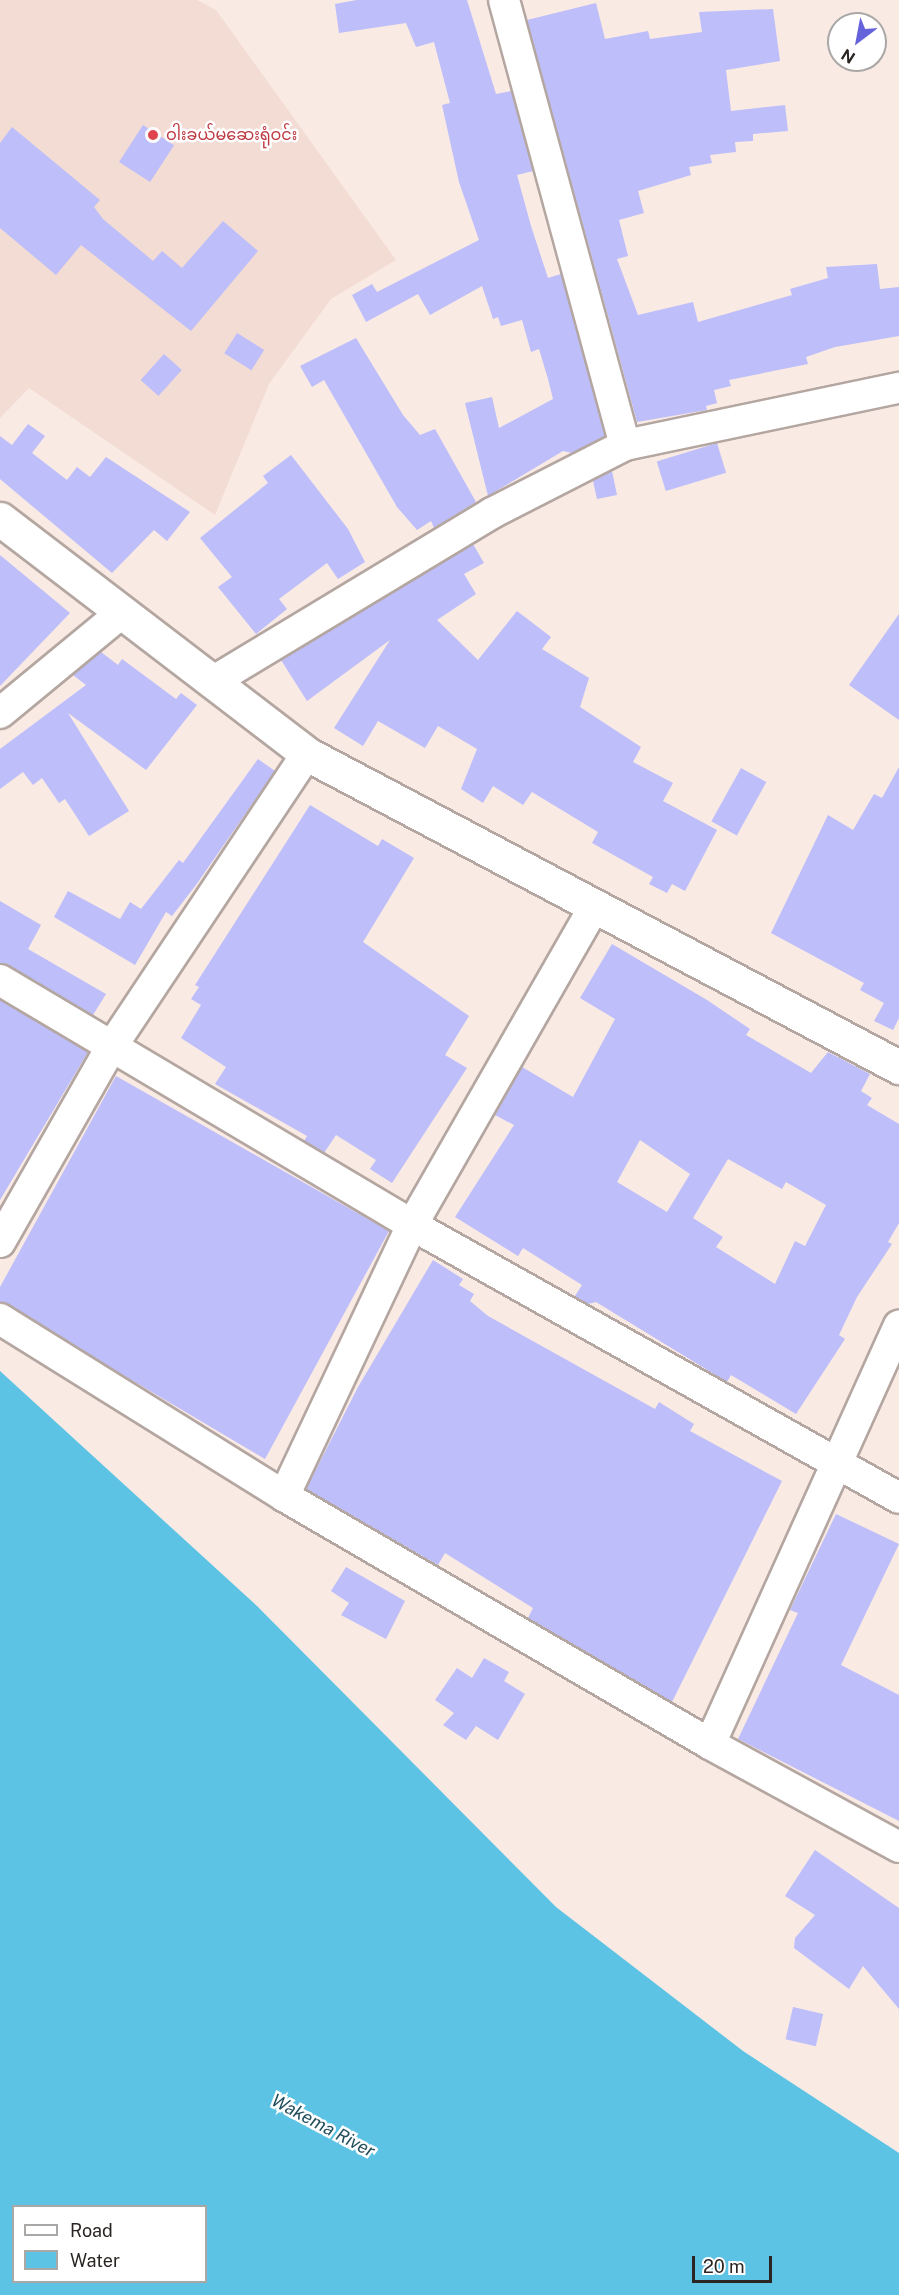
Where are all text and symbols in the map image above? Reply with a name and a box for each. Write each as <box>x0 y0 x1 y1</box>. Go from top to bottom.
north arrow <box>827 12 887 72</box>
text: N <box>838 45 859 67</box>
place label: ဝါးခယ်မဆေးရုံဝင်း <box>166 125 297 145</box>
marker: ဝါးခယ်မဆေးရုံဝင်း <box>144 126 162 144</box>
water label: Wakema River <box>268 2090 378 2162</box>
legend <box>12 2205 207 2283</box>
text: Road <box>70 2220 113 2241</box>
scale bar <box>695 2244 774 2282</box>
text: Water <box>70 2250 120 2271</box>
text: 20 m <box>703 2256 745 2277</box>

